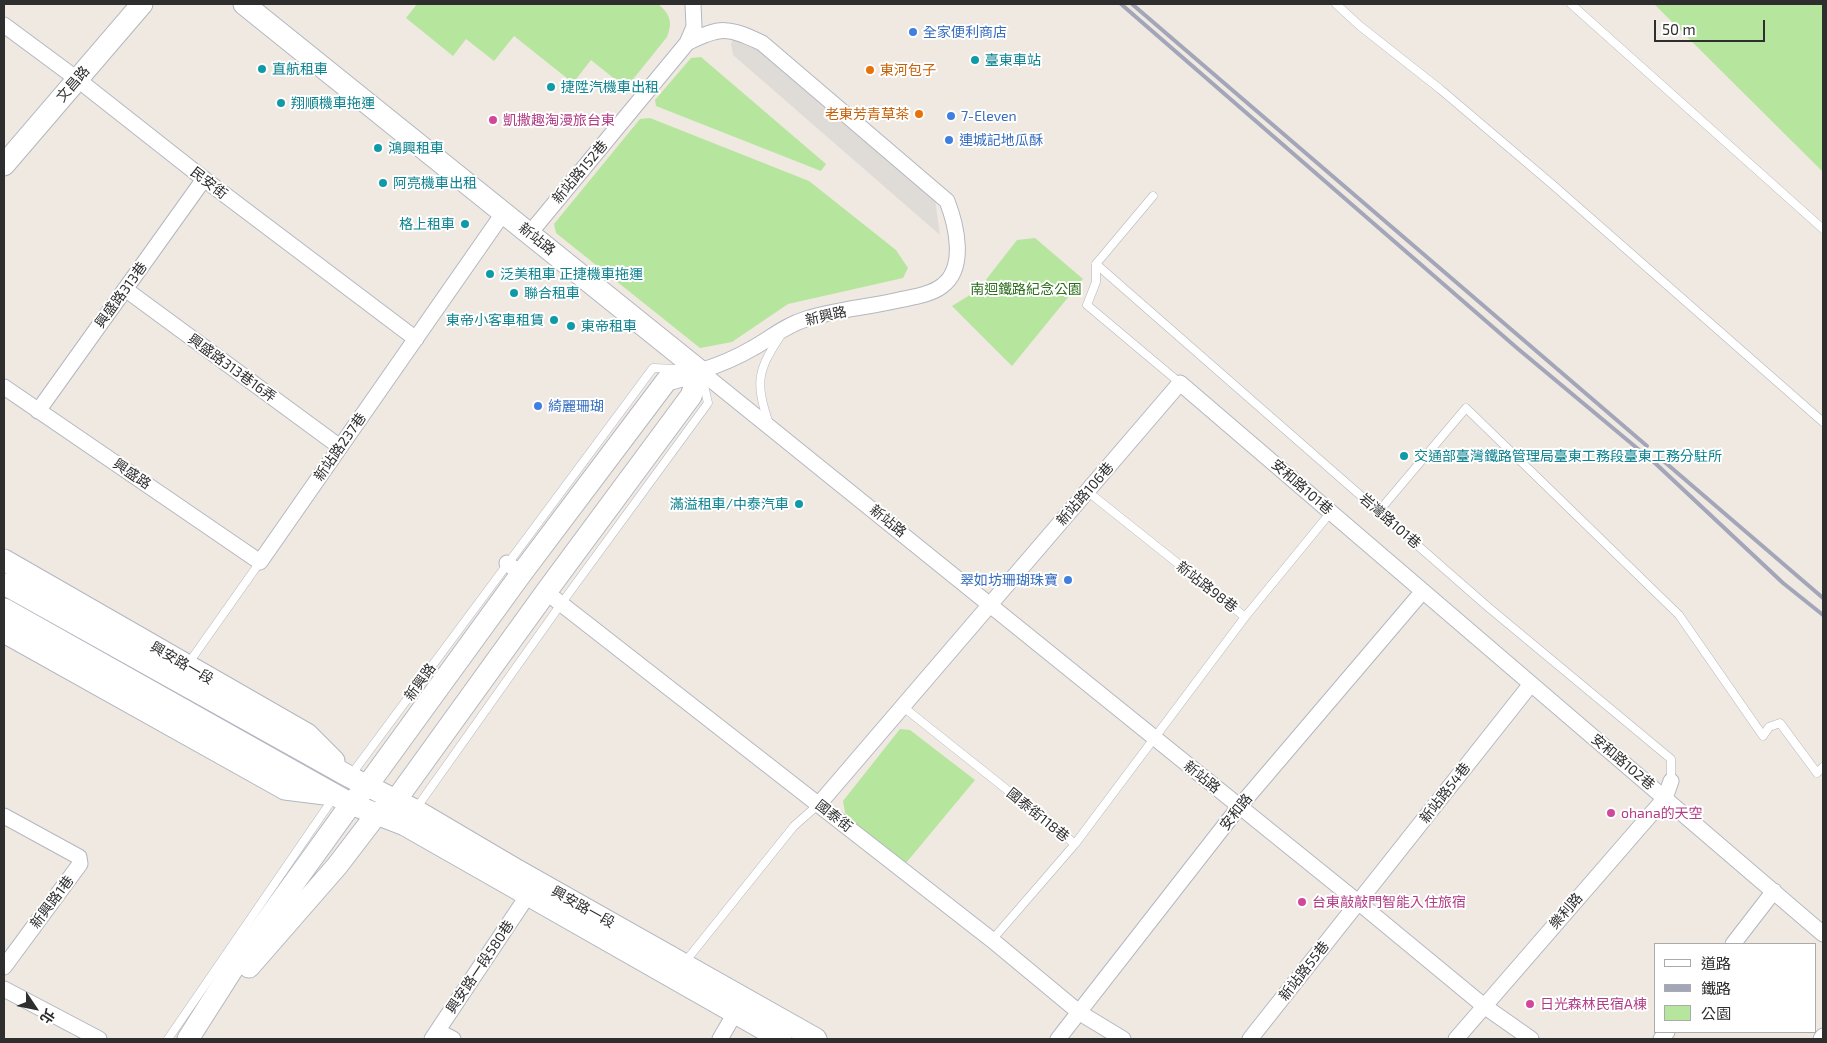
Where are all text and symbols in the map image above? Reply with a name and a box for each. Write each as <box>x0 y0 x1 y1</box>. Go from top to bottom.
scale bar <box>1657 10 1768 42</box>
text: 50 m <box>1662 20 1696 38</box>
place label: 全家便利商店 <box>923 24 1007 40</box>
marker: 全家便利商店 <box>907 26 919 38</box>
place label: 臺東車站 <box>985 52 1041 68</box>
marker: 臺東車站 <box>969 54 981 66</box>
place label: 直航租車 <box>272 61 328 77</box>
place label: 東河包子 <box>880 62 936 78</box>
street label: 文昌路 <box>53 63 93 105</box>
marker: 直航租車 <box>256 63 268 75</box>
marker: 東河包子 <box>864 64 876 76</box>
place label: 捷陞汽機車出租 <box>561 79 659 95</box>
marker: 捷陞汽機車出租 <box>545 81 557 93</box>
place label: 翔順機車拖運 <box>291 95 375 111</box>
marker: 翔順機車拖運 <box>275 97 287 109</box>
place label: 老東芳青草茶 <box>825 106 909 122</box>
marker: 老東芳青草茶 <box>913 108 925 120</box>
place label: 7-Eleven <box>961 108 1017 124</box>
marker: 7-Eleven <box>945 110 957 122</box>
place label: 凱撒趣淘漫旅台東 <box>503 112 615 128</box>
marker: 凱撒趣淘漫旅台東 <box>487 114 499 126</box>
place label: 連城記地瓜酥 <box>959 132 1043 148</box>
marker: 連城記地瓜酥 <box>943 134 955 146</box>
street label: 新站路152巷 <box>549 137 611 207</box>
place label: 鴻興租車 <box>388 140 444 156</box>
marker: 鴻興租車 <box>372 142 384 154</box>
street label: 民安街 <box>187 163 231 203</box>
place label: 阿亮機車出租 <box>393 175 477 191</box>
marker: 阿亮機車出租 <box>377 177 389 189</box>
place label: 格上租車 <box>399 216 455 232</box>
marker: 格上租車 <box>459 218 471 230</box>
street label: 新站路 <box>515 219 559 259</box>
street label: 興盛路313巷 <box>92 259 150 331</box>
place label: 泛美租車 正捷機車拖運 <box>500 266 643 282</box>
marker: 泛美租車 正捷機車拖運 <box>484 268 496 280</box>
park label: 南迴鐵路紀念公園 <box>970 281 1082 297</box>
place label: 聯合租車 <box>524 285 580 301</box>
marker: 聯合租車 <box>508 287 520 299</box>
street label: 新興路 <box>804 303 848 329</box>
place label: 東帝小客車租賃 <box>446 312 544 328</box>
marker: 東帝小客車租賃 <box>548 314 560 326</box>
place label: 東帝租車 <box>581 318 637 334</box>
marker: 東帝租車 <box>565 320 577 332</box>
street label: 興盛路313巷16弄 <box>185 330 279 406</box>
place label: 綺麗珊瑚 <box>548 398 604 414</box>
marker: 綺麗珊瑚 <box>532 400 544 412</box>
street label: 新站路237巷 <box>311 410 369 484</box>
place label: 交通部臺灣鐵路管理局臺東工務段臺東工務分駐所 <box>1414 448 1722 464</box>
marker: 交通部臺灣鐵路管理局臺東工務段臺東工務分駐所 <box>1398 450 1410 462</box>
street label: 興盛路 <box>110 455 154 493</box>
street label: 安和路101巷 <box>1268 456 1336 518</box>
street label: 新站路106巷 <box>1053 459 1117 529</box>
street label: 岩灣路101巷 <box>1356 490 1424 552</box>
place label: 滿溢租車/中泰汽車 <box>670 496 789 512</box>
marker: 滿溢租車/中泰汽車 <box>793 498 805 510</box>
street label: 新站路 <box>866 501 910 541</box>
street label: 新站路98巷 <box>1173 558 1241 616</box>
place label: 翠如坊珊瑚珠寶 <box>960 572 1058 588</box>
marker: 翠如坊珊瑚珠寶 <box>1062 574 1074 586</box>
street label: 興安路一段 <box>147 638 217 688</box>
street label: 新興路 <box>401 660 439 704</box>
street label: 安和路102巷 <box>1588 731 1658 793</box>
street label: 新站路 <box>1180 757 1224 797</box>
street label: 新站路54巷 <box>1416 759 1474 827</box>
street label: 國泰街118巷 <box>1003 785 1073 845</box>
street label: 安和路 <box>1216 790 1256 834</box>
street label: 國泰街 <box>812 796 856 836</box>
place label: ohana的天空 <box>1621 805 1703 821</box>
marker: ohana的天空 <box>1605 807 1617 819</box>
street label: 新興路1巷 <box>27 872 77 932</box>
street label: 興安路一段 <box>548 883 618 931</box>
street label: 樂利路 <box>1546 890 1586 932</box>
place label: 台東敲敲門智能入住旅宿 <box>1312 894 1466 910</box>
marker: 台東敲敲門智能入住旅宿 <box>1296 896 1308 908</box>
street label: 興安路一段580巷 <box>443 917 517 1017</box>
street label: 新站路55巷 <box>1276 938 1332 1004</box>
legend <box>1654 943 1817 1033</box>
text: 道路 <box>1701 954 1731 972</box>
text: 鐵路 <box>1701 979 1731 997</box>
north arrow <box>10 983 60 1033</box>
place label: 日光森林民宿A棟 <box>1540 996 1647 1012</box>
marker: 日光森林民宿A棟 <box>1524 998 1536 1010</box>
text: 公園 <box>1701 1004 1731 1022</box>
text: 北 <box>37 1006 59 1027</box>

